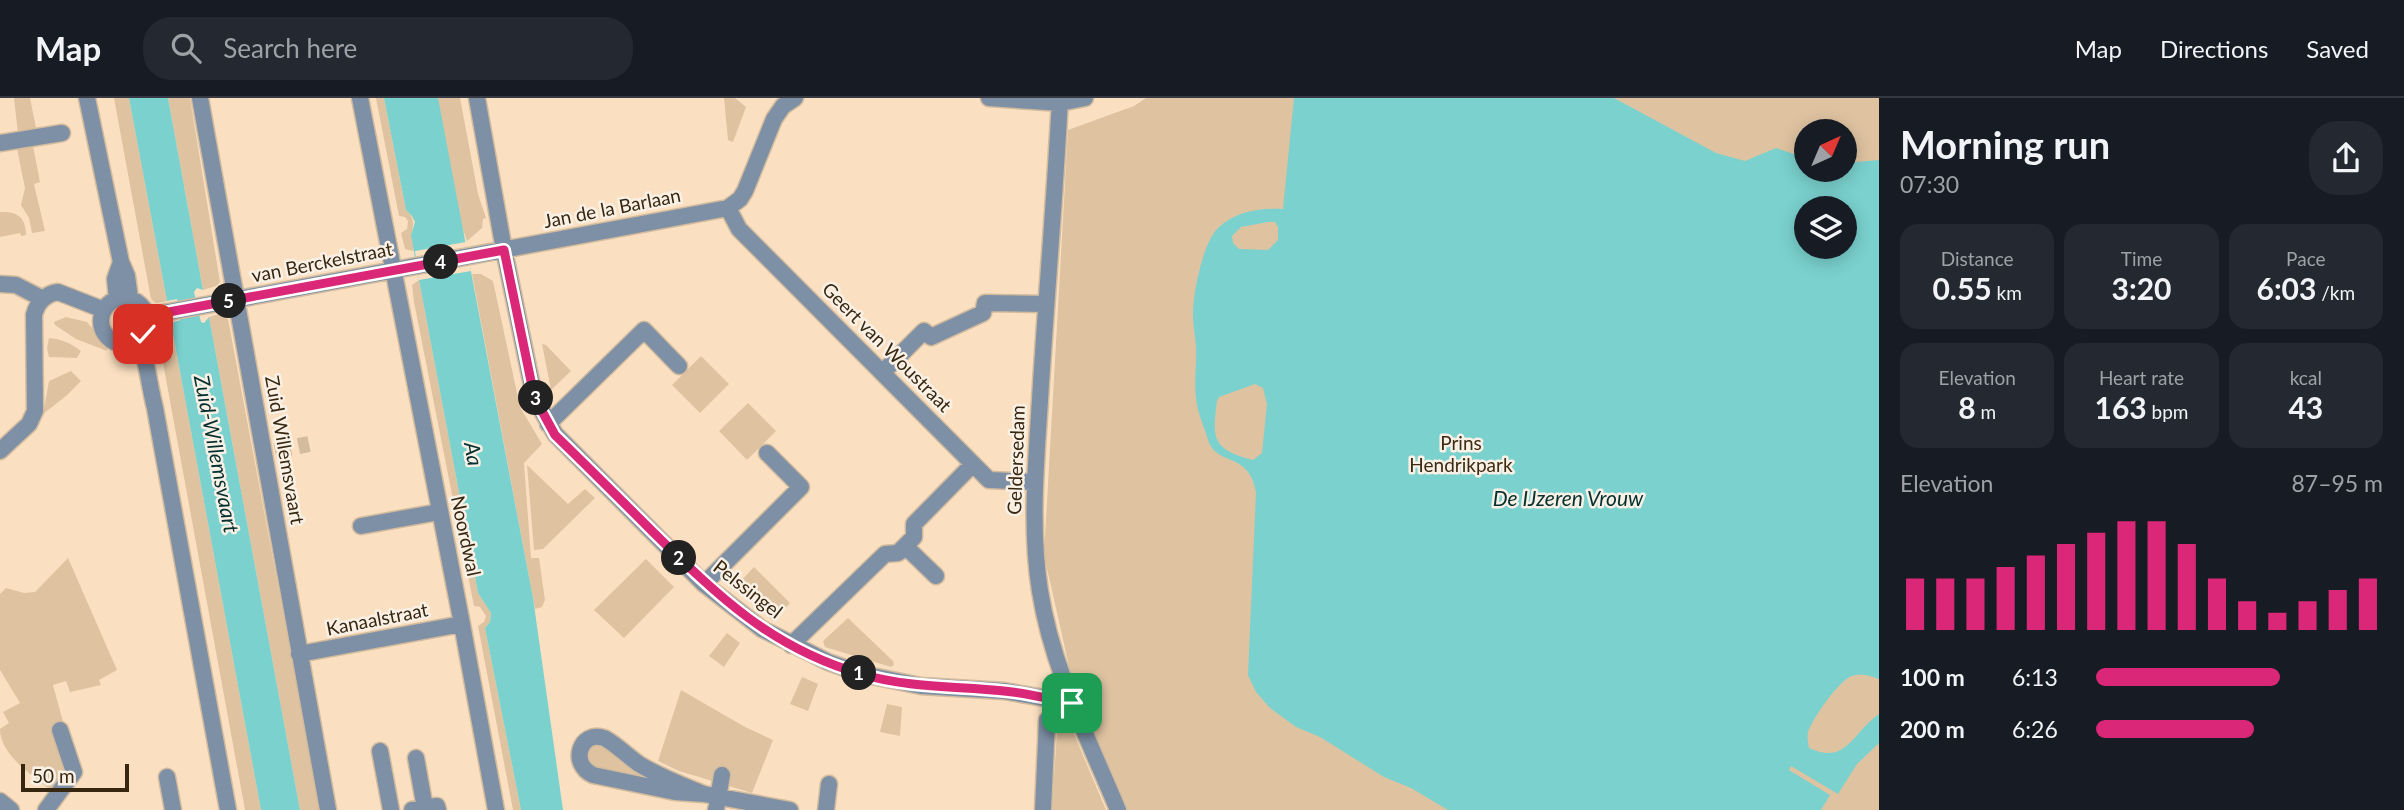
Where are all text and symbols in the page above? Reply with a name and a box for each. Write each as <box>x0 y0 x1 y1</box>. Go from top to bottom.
search box <box>143 17 633 80</box>
text: Map <box>35 28 101 68</box>
icon: search <box>167 29 205 67</box>
text: Search here <box>223 32 357 64</box>
text: Map <box>2075 34 2122 63</box>
text: Directions <box>2160 34 2268 63</box>
text: Saved <box>2306 34 2369 63</box>
north arrow <box>1794 119 1857 182</box>
map controls <box>1794 119 1857 259</box>
text: Morning run <box>1900 121 2110 167</box>
button: share <box>2309 121 2383 195</box>
text: 07:30 <box>1900 170 1959 198</box>
street label: Jan de la Barlaan <box>541 183 682 232</box>
button: layers <box>1794 196 1857 259</box>
street label: van Berckelstraat <box>249 237 395 286</box>
pin: 4 <box>424 244 458 280</box>
text: Distance <box>1941 247 2014 270</box>
text: Time <box>2121 247 2162 270</box>
text: Pace <box>2286 247 2326 270</box>
text: 4 <box>435 250 446 273</box>
text: 0.55 <box>1932 270 1992 306</box>
text: 3:20 <box>2112 270 2171 306</box>
text: 6:03 <box>2256 270 2316 306</box>
street label: Geert van Woustraat <box>818 277 957 416</box>
text: km <box>1992 281 2022 304</box>
text: /km <box>2316 281 2355 304</box>
pin: 5 <box>212 284 246 318</box>
text: 5 <box>223 289 234 312</box>
pin <box>113 304 173 364</box>
icon: check <box>124 315 162 353</box>
text: Elevation <box>1939 366 2016 389</box>
text: Heart rate <box>2099 366 2184 389</box>
text: kcal <box>2290 366 2322 389</box>
water label: Zuid-Willemsvaart <box>190 372 245 535</box>
street label: Zuid Willemsvaart <box>261 374 310 526</box>
pin: 3 <box>518 380 554 416</box>
text: 3 <box>530 386 541 409</box>
text: 8 <box>1958 389 1976 425</box>
text: 163 <box>2095 389 2147 425</box>
text: 43 <box>2288 389 2323 425</box>
text: m <box>1976 400 1996 423</box>
text: bpm <box>2147 400 2188 423</box>
street label: Geldersedam <box>1002 405 1029 515</box>
park label: Prins Hendrikpark <box>1409 431 1513 476</box>
water label: Aa <box>460 439 489 468</box>
text: Elevation <box>1900 469 1993 497</box>
text: 87–95 m <box>2291 469 2383 497</box>
water label: De IJzeren Vrouw <box>1493 485 1644 510</box>
street label: Noordwal <box>447 494 486 578</box>
pin: 2 <box>662 540 696 575</box>
text: 2 <box>673 546 684 569</box>
street label: Pelssingel <box>709 555 787 623</box>
street label: Kanaalstraat <box>324 597 430 640</box>
pin: 1 <box>842 656 876 690</box>
text: 1 <box>853 661 864 684</box>
text: 100 m <box>1900 663 1965 691</box>
text: 6:13 <box>2012 663 2058 691</box>
pin <box>1042 673 1102 733</box>
icon: arrive <box>1053 684 1091 722</box>
text: 200 m <box>1900 715 1965 743</box>
text: 6:26 <box>2012 715 2058 743</box>
scale bar <box>21 761 130 793</box>
text: 50 m <box>32 764 75 787</box>

